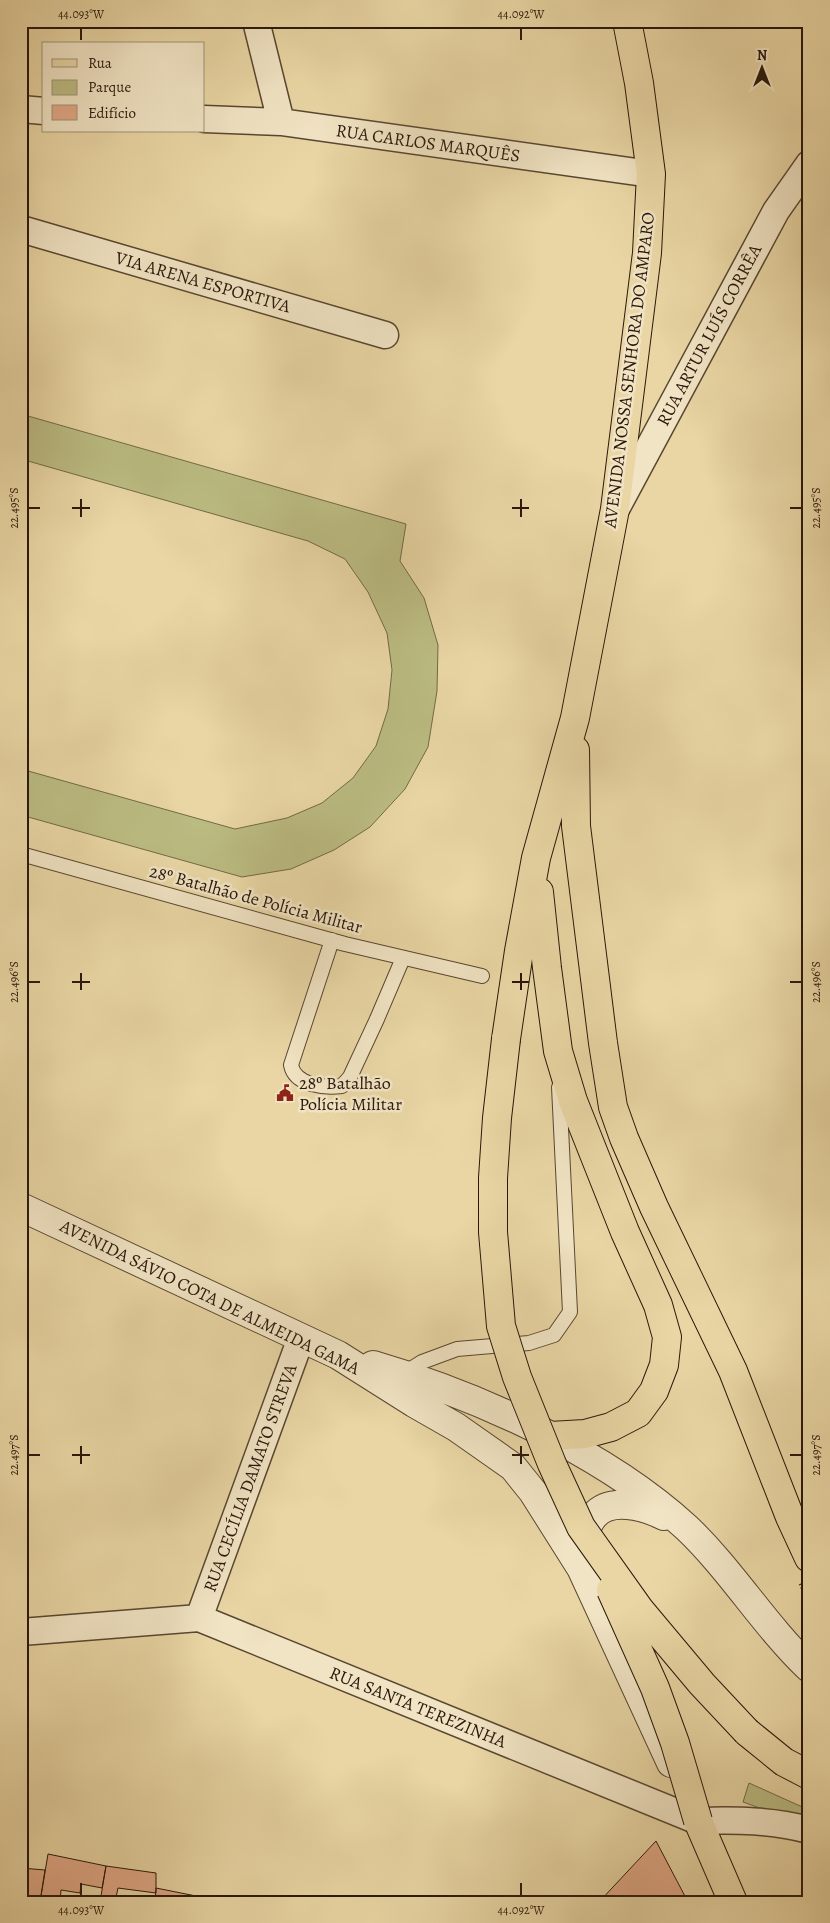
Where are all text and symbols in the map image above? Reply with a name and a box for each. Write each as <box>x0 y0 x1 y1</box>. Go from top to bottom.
text: 44.093°W <box>58 6 105 22</box>
text: 44.092°W <box>498 6 545 22</box>
legend <box>42 42 205 132</box>
north arrow <box>738 42 788 92</box>
text: N <box>757 46 767 65</box>
text: Rua <box>88 53 112 73</box>
text: Parque <box>88 77 131 97</box>
text: Edifício <box>88 103 136 123</box>
street label: RUA CARLOS MARQUÊS <box>334 118 522 168</box>
street label: AVENIDA NOSSA SENHORA DO AMPARO <box>598 211 660 530</box>
street label: RUA ARTUR LUÍS CORRÊA <box>651 240 767 430</box>
street label: VIA ARENA ESPORTIVA <box>112 245 294 319</box>
text: 22.495°S <box>6 487 22 529</box>
text: 22.495°S <box>808 487 824 529</box>
street label: 28º Batalhão de Polícia Militar <box>147 859 365 939</box>
text: 22.496°S <box>6 961 22 1003</box>
text: 22.496°S <box>808 961 824 1003</box>
place label: 28º Batalhão Polícia Militar <box>299 1071 402 1116</box>
public building icon: 28º Batalhão Polícia Militar <box>275 1083 295 1103</box>
street label: AVENIDA SÁVIO COTA DE ALMEIDA GAMA <box>55 1213 364 1380</box>
street label: RUA CECÍLIA DAMATO STREVA <box>198 1360 303 1595</box>
text: 22.497°S <box>6 1435 22 1475</box>
text: 22.497°S <box>808 1435 824 1475</box>
street label: RUA SANTA TEREZINHA <box>326 1661 510 1754</box>
text: 44.093°W <box>58 1902 105 1918</box>
text: 44.092°W <box>498 1902 545 1918</box>

